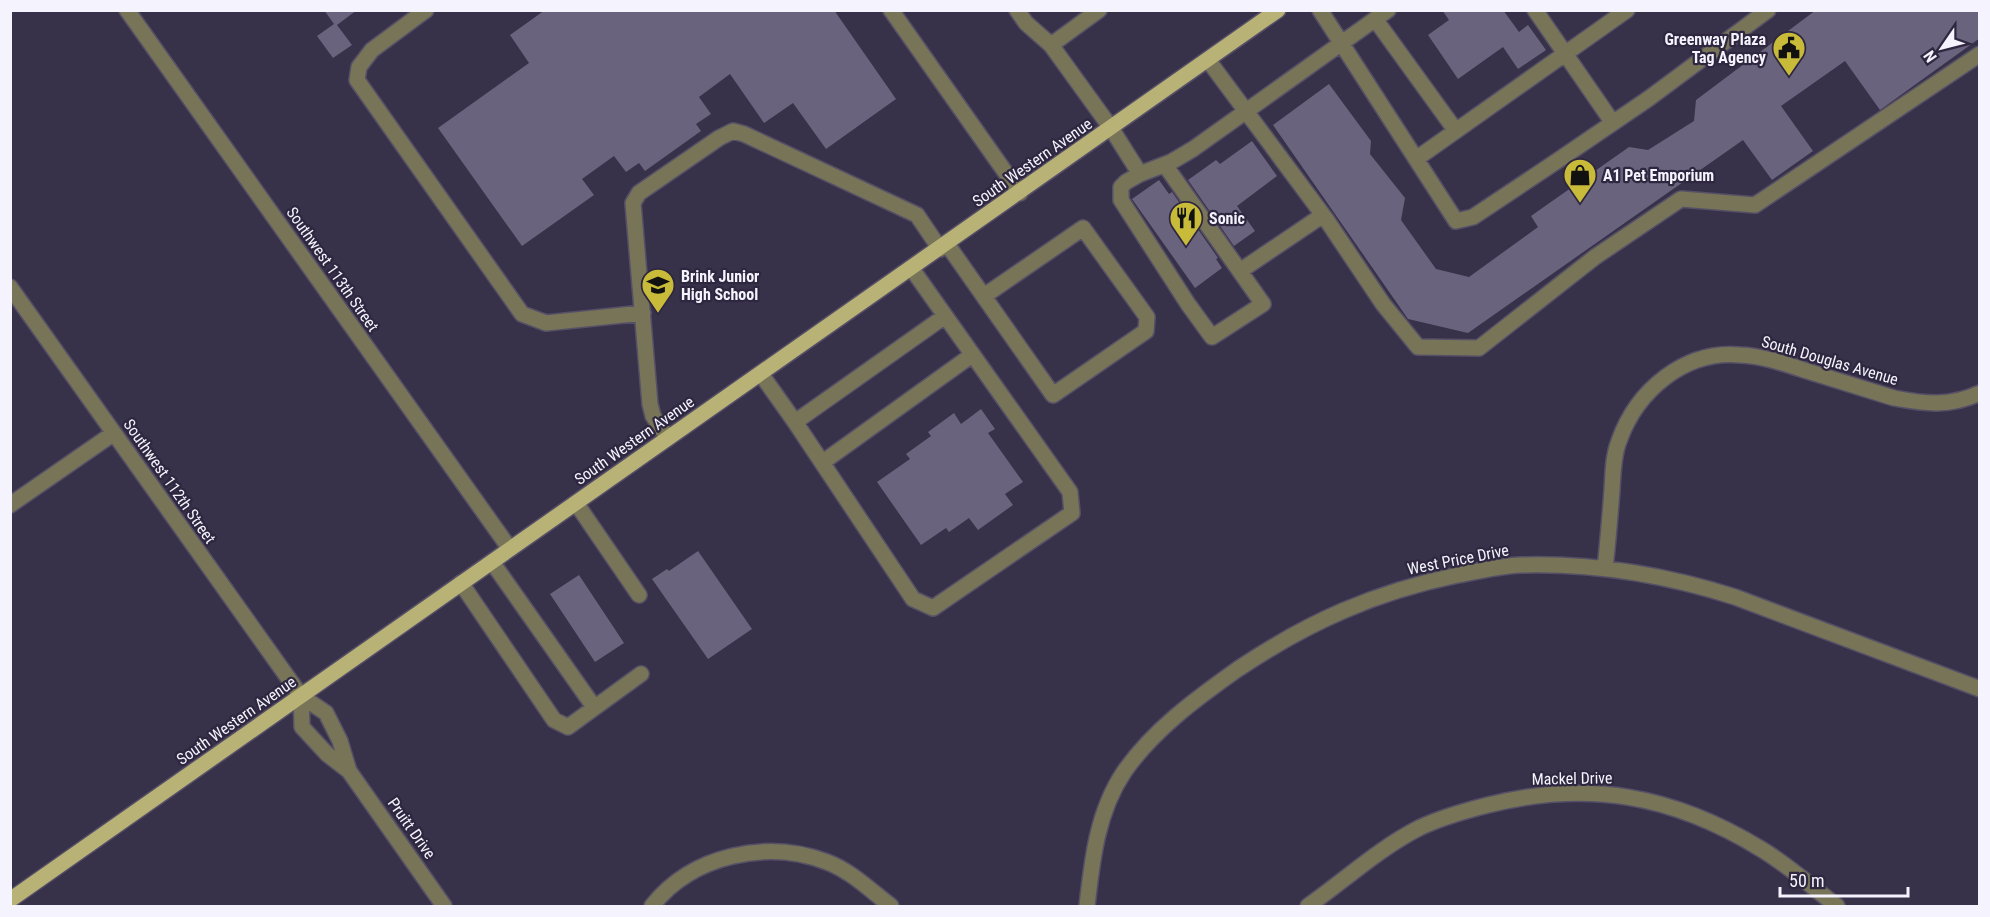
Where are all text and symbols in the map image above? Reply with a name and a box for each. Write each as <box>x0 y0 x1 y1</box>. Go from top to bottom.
north arrow <box>1912 18 1972 78</box>
place label: Greenway Plaza Tag Agency <box>1664 30 1766 67</box>
public building icon: Greenway Plaza Tag Agency <box>1771 30 1807 77</box>
text: N <box>1920 47 1941 66</box>
street label: South Western Avenue <box>969 114 1096 211</box>
shop icon: A1 Pet Emporium <box>1562 157 1598 204</box>
place label: A1 Pet Emporium <box>1603 166 1714 185</box>
restaurant icon: Sonic <box>1168 200 1204 247</box>
street label: Southwest 113th Street <box>283 203 383 335</box>
place label: Sonic <box>1209 209 1245 228</box>
school or university icon: Brink Junior High School <box>640 267 676 314</box>
place label: Brink Junior High School <box>681 267 759 304</box>
street label: South Douglas Avenue <box>1759 332 1900 389</box>
street label: South Western Avenue <box>571 392 698 489</box>
street label: Southwest 112th Street <box>120 415 220 547</box>
street label: West Price Drive <box>1406 540 1510 579</box>
street label: South Western Avenue <box>173 672 300 769</box>
street label: Mackel Drive <box>1531 768 1613 789</box>
street label: Pruitt Drive <box>384 794 440 862</box>
scale bar <box>1780 860 1908 898</box>
text: 50 m <box>1789 870 1824 891</box>

